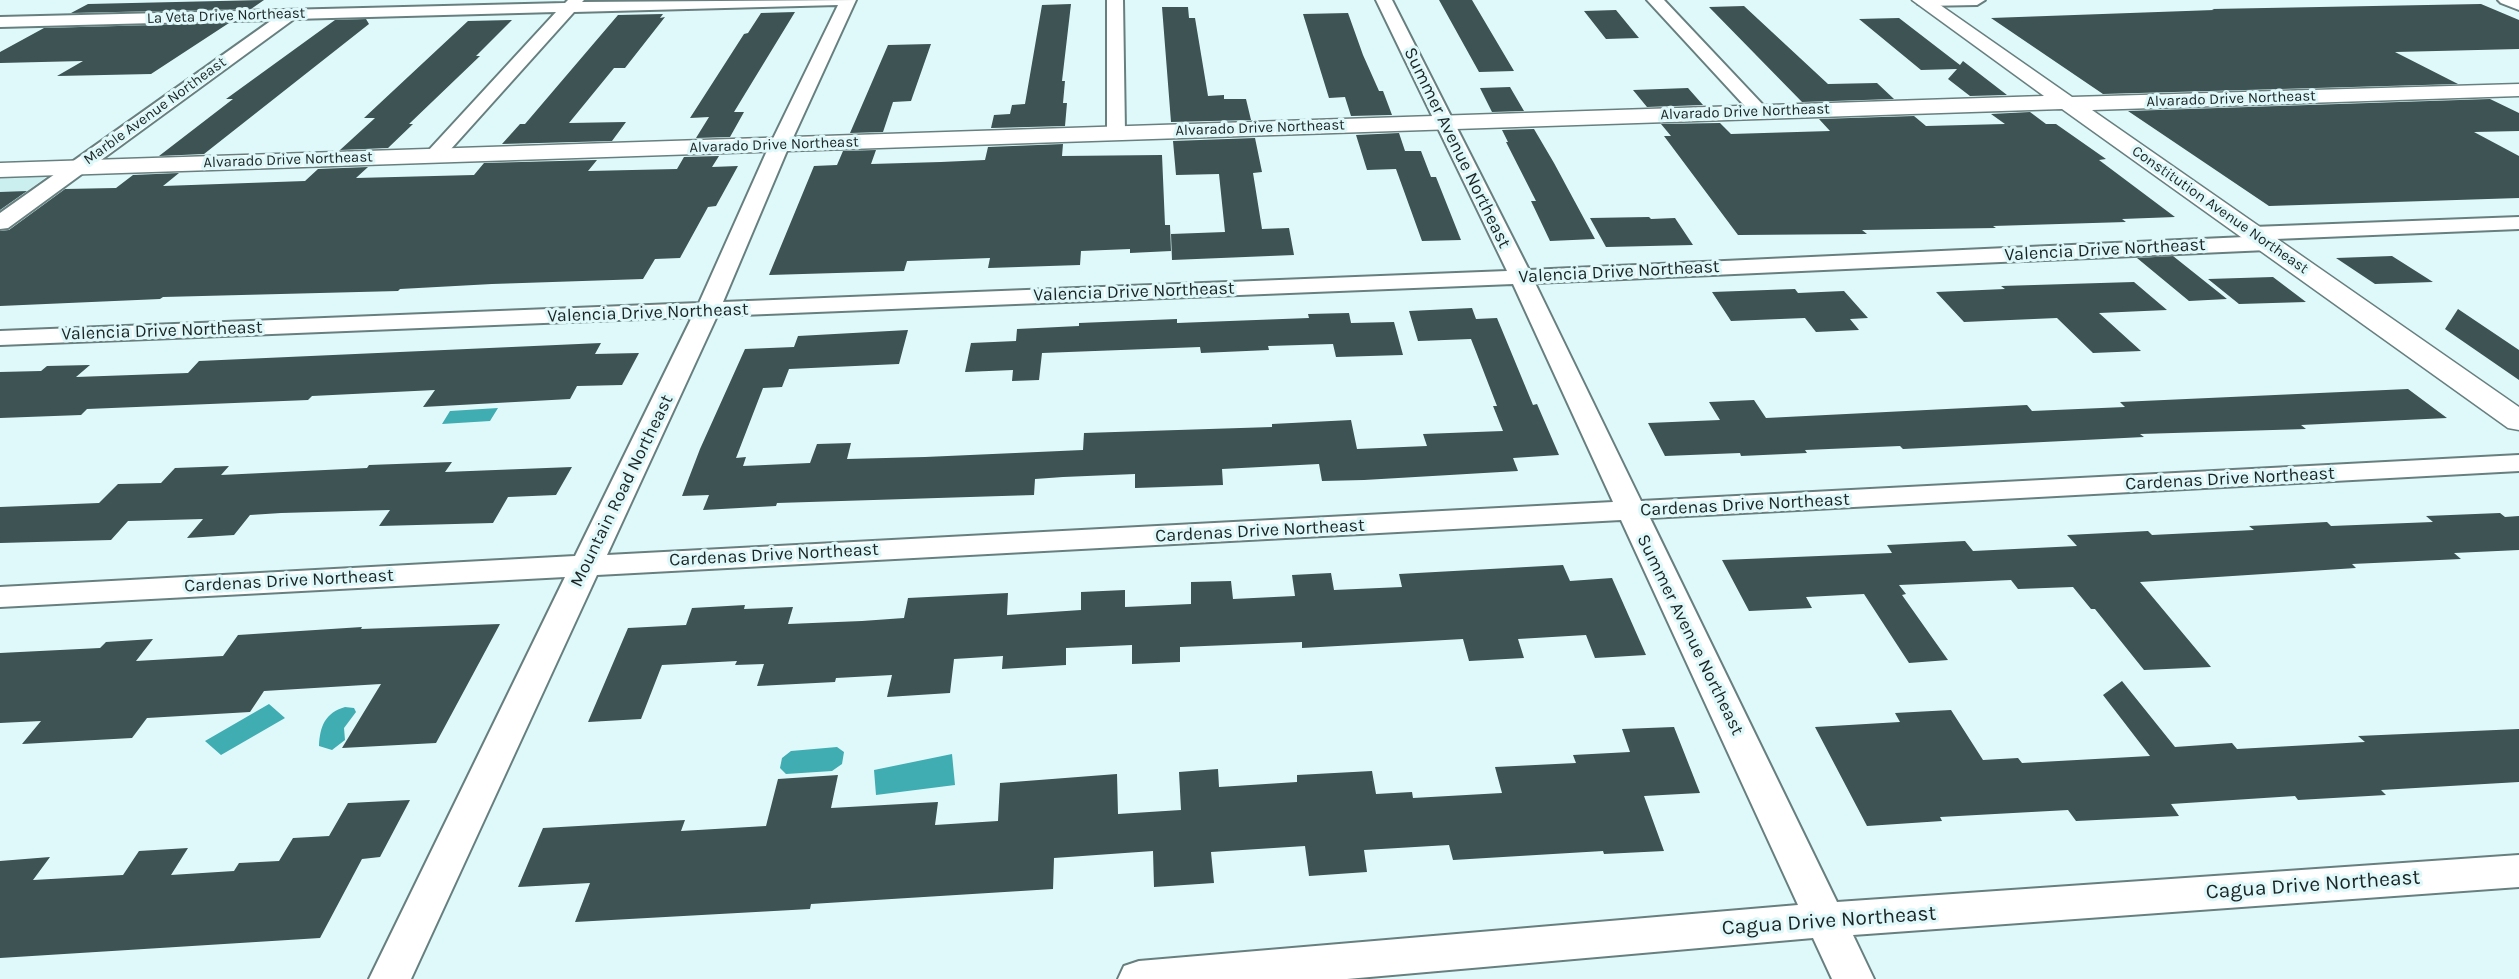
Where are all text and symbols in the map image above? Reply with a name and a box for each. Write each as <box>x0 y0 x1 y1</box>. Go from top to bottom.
street label: La Veta Drive Northeast <box>146 4 306 28</box>
street label: Summer Avenue Northeast <box>1399 44 1515 252</box>
street label: Marble Avenue Northeast <box>80 53 230 169</box>
street label: Alvarado Drive Northeast <box>2146 87 2316 111</box>
street label: Alvarado Drive Northeast <box>1660 100 1830 124</box>
street label: Alvarado Drive Northeast <box>1175 116 1345 140</box>
street label: Alvarado Drive Northeast <box>689 133 859 157</box>
street label: Constitution Avenue Northeast <box>2128 142 2312 278</box>
street label: Alvarado Drive Northeast <box>203 148 373 172</box>
street label: Valencia Drive Northeast <box>2004 234 2206 266</box>
street label: Valencia Drive Northeast <box>1518 256 1720 288</box>
street label: Valencia Drive Northeast <box>1033 278 1235 306</box>
street label: Valencia Drive Northeast <box>547 299 749 327</box>
street label: Valencia Drive Northeast <box>61 317 263 345</box>
street label: Mountain Road Northeast <box>566 391 678 591</box>
street label: Cardenas Drive Northeast <box>2125 463 2335 495</box>
street label: Cardenas Drive Northeast <box>1640 489 1850 521</box>
street label: Cardenas Drive Northeast <box>1155 515 1365 547</box>
street label: Summer Avenue Northeast <box>1632 531 1748 739</box>
street label: Cardenas Drive Northeast <box>669 539 879 571</box>
street label: Cardenas Drive Northeast <box>184 565 394 597</box>
street label: Cagua Drive Northeast <box>2205 865 2421 905</box>
street label: Cagua Drive Northeast <box>1721 901 1937 941</box>

